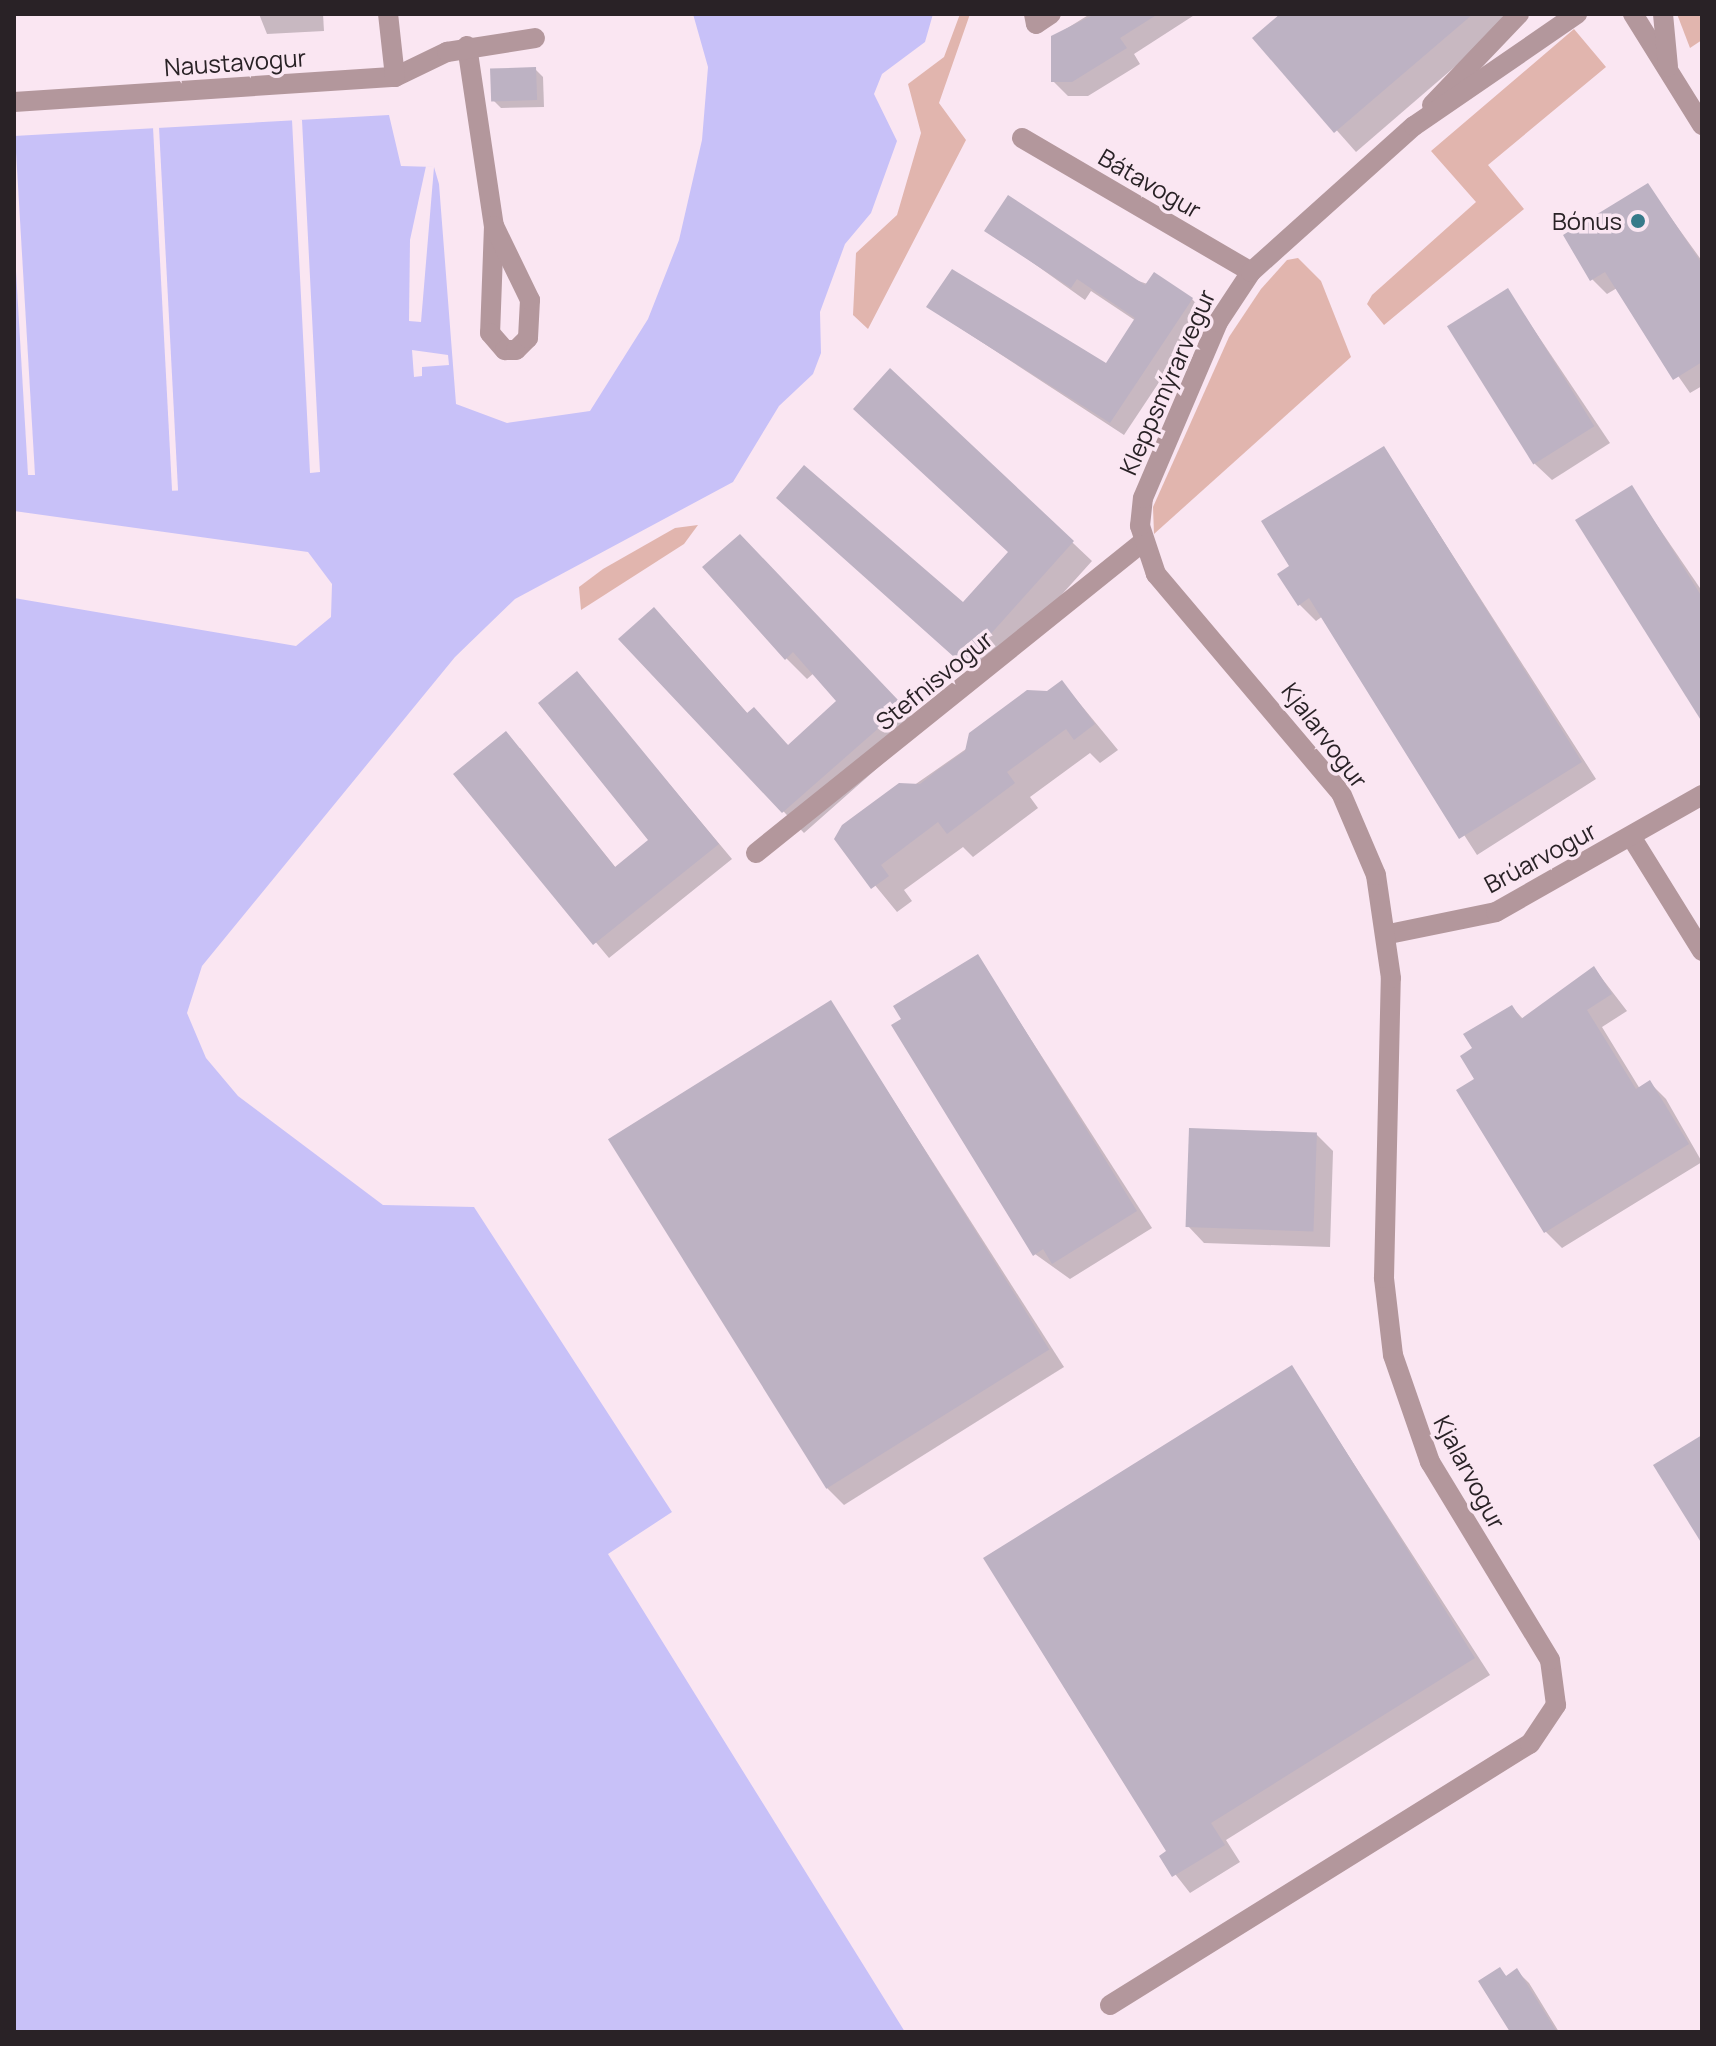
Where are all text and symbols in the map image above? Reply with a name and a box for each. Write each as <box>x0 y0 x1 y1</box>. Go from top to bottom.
street label: Naustavogur <box>163 43 307 81</box>
street label: Bátavogur <box>1094 142 1206 224</box>
place label: Bónus <box>1552 207 1622 235</box>
marker: Bónus <box>1629 212 1647 230</box>
street label: Kleppsmýrarvegur <box>1113 285 1221 479</box>
street label: Stefnisvogur <box>870 624 998 736</box>
street label: Kjalarvogur <box>1276 677 1374 793</box>
street label: Brúarvogur <box>1479 816 1601 898</box>
street label: Kjalarvogur <box>1428 1410 1512 1534</box>

